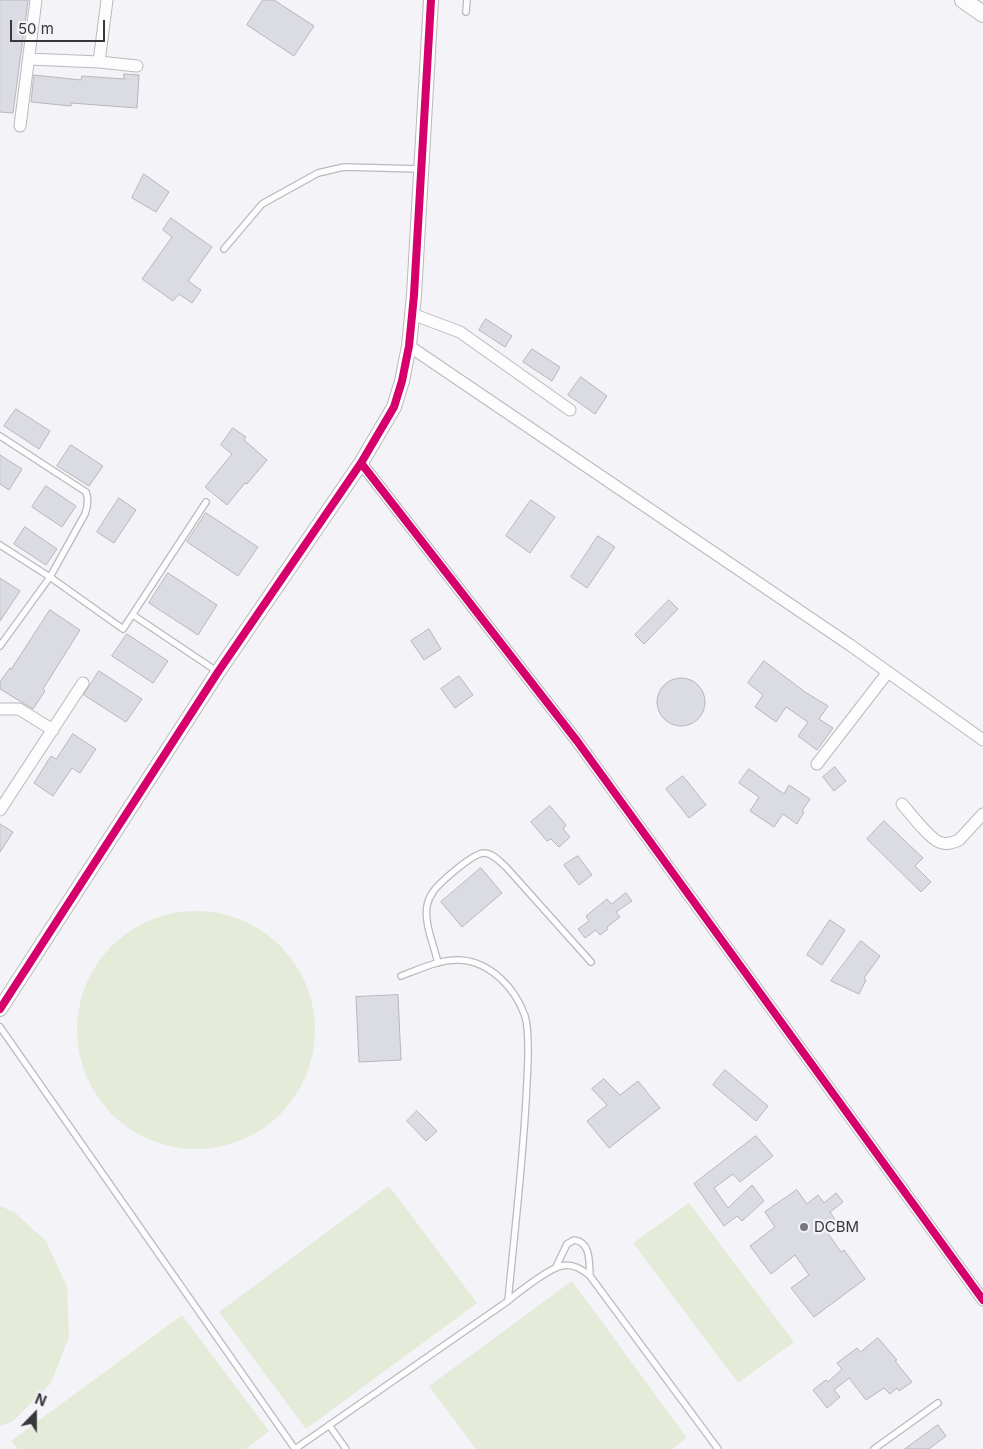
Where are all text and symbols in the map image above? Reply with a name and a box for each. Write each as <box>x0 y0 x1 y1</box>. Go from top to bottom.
scale bar <box>12 10 108 42</box>
text: 50 m <box>18 19 54 38</box>
place label: DCBM <box>814 1218 859 1236</box>
marker: DCBM <box>798 1221 810 1233</box>
north arrow <box>10 1389 60 1439</box>
text: N <box>33 1390 49 1410</box>

